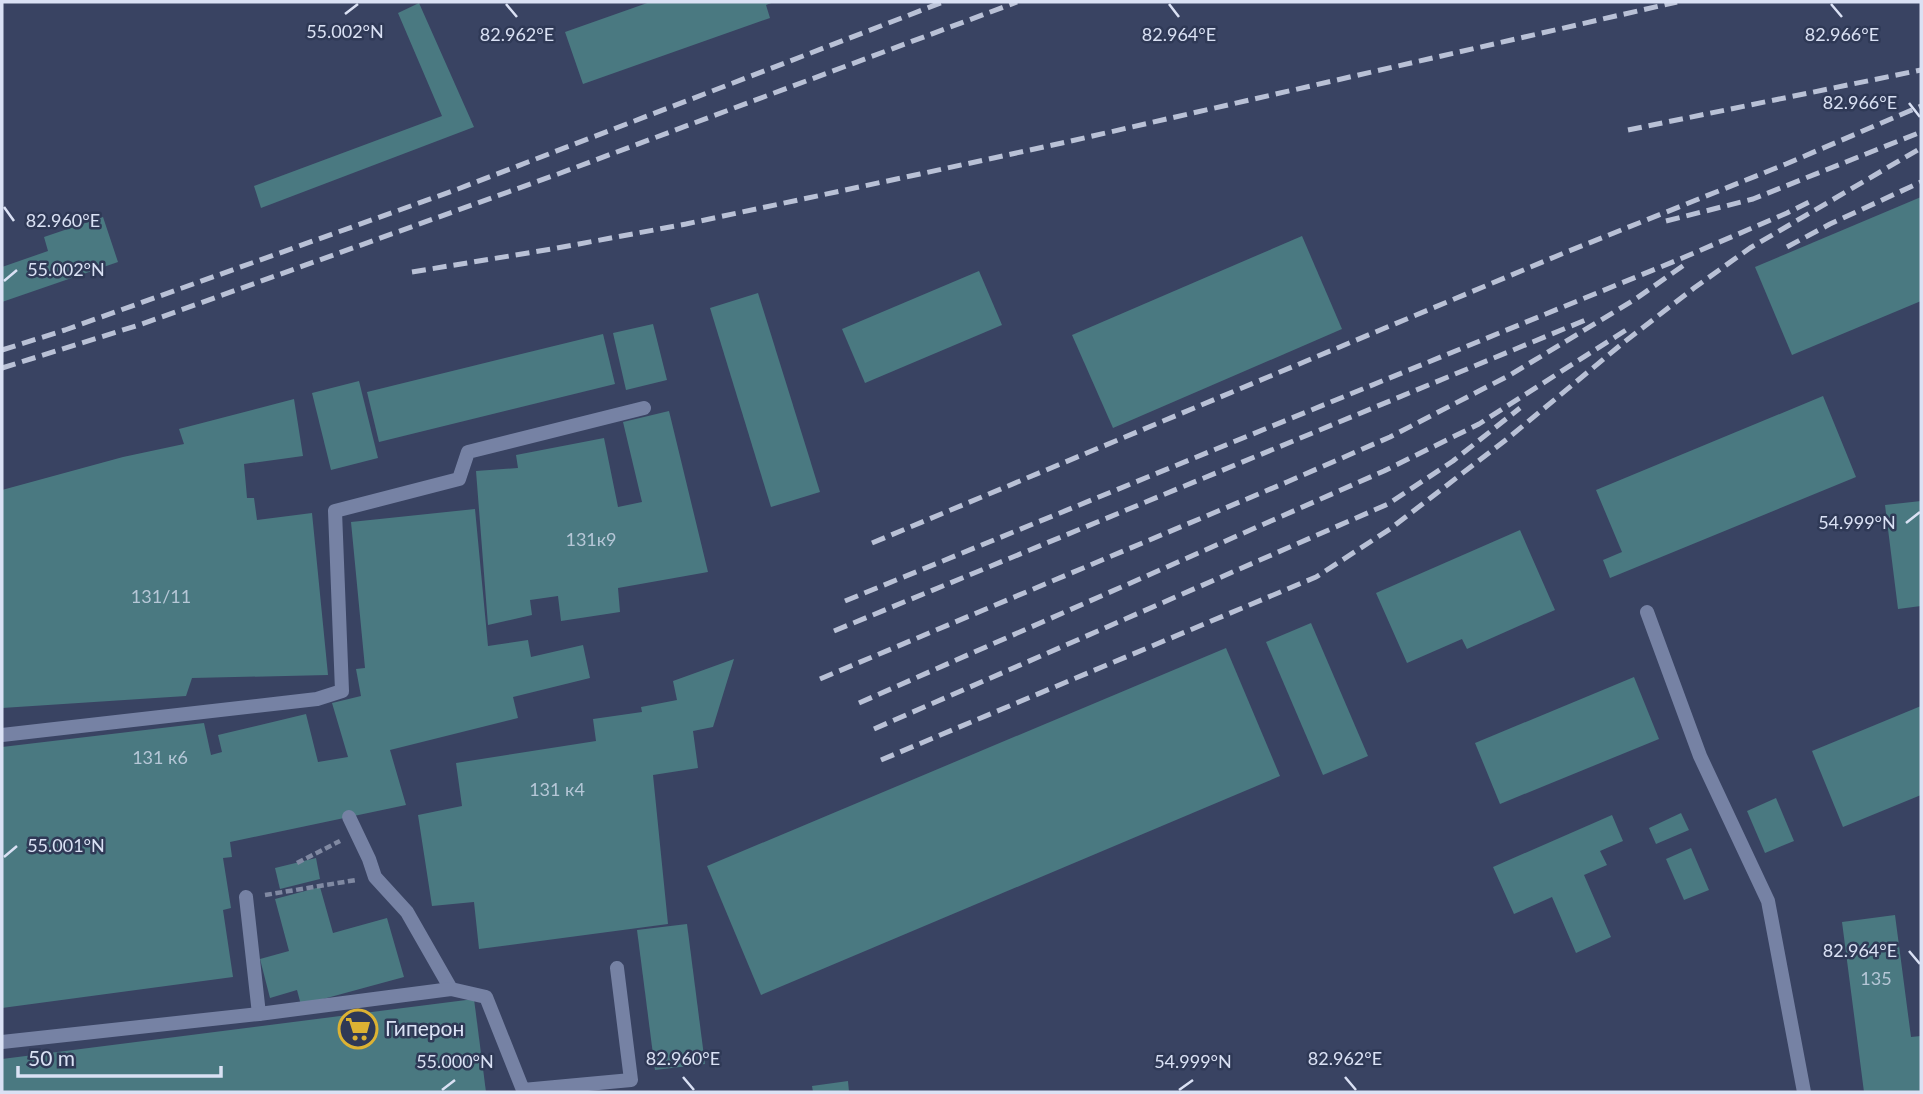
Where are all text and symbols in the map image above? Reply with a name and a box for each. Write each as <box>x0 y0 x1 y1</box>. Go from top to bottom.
text: 55.002°N <box>306 20 384 42</box>
text: 82.962°E <box>480 23 554 45</box>
text: 82.964°E <box>1142 23 1216 45</box>
text: 82.966°E <box>1805 23 1879 45</box>
text: 82.966°E <box>1823 91 1897 113</box>
text: 82.960°E <box>26 209 100 231</box>
text: 55.002°N <box>27 258 105 280</box>
text: 54.999°N <box>1818 511 1896 533</box>
house number: 131к9 <box>565 528 617 550</box>
house number: 131/11 <box>131 585 191 607</box>
house number: 131 к6 <box>132 746 188 768</box>
house number: 131 к4 <box>529 778 585 800</box>
text: 55.001°N <box>27 834 105 856</box>
text: 82.964°E <box>1823 939 1897 961</box>
house number: 135 <box>1860 967 1892 989</box>
supermarket icon: Гиперон <box>337 1008 379 1050</box>
place label: Гиперон <box>385 1015 464 1040</box>
scale bar <box>18 1034 220 1078</box>
text: 50 m <box>28 1045 75 1070</box>
text: 82.960°E <box>646 1047 720 1069</box>
text: 82.962°E <box>1308 1047 1382 1069</box>
text: 55.000°N <box>416 1050 494 1072</box>
text: 54.999°N <box>1154 1050 1232 1072</box>

